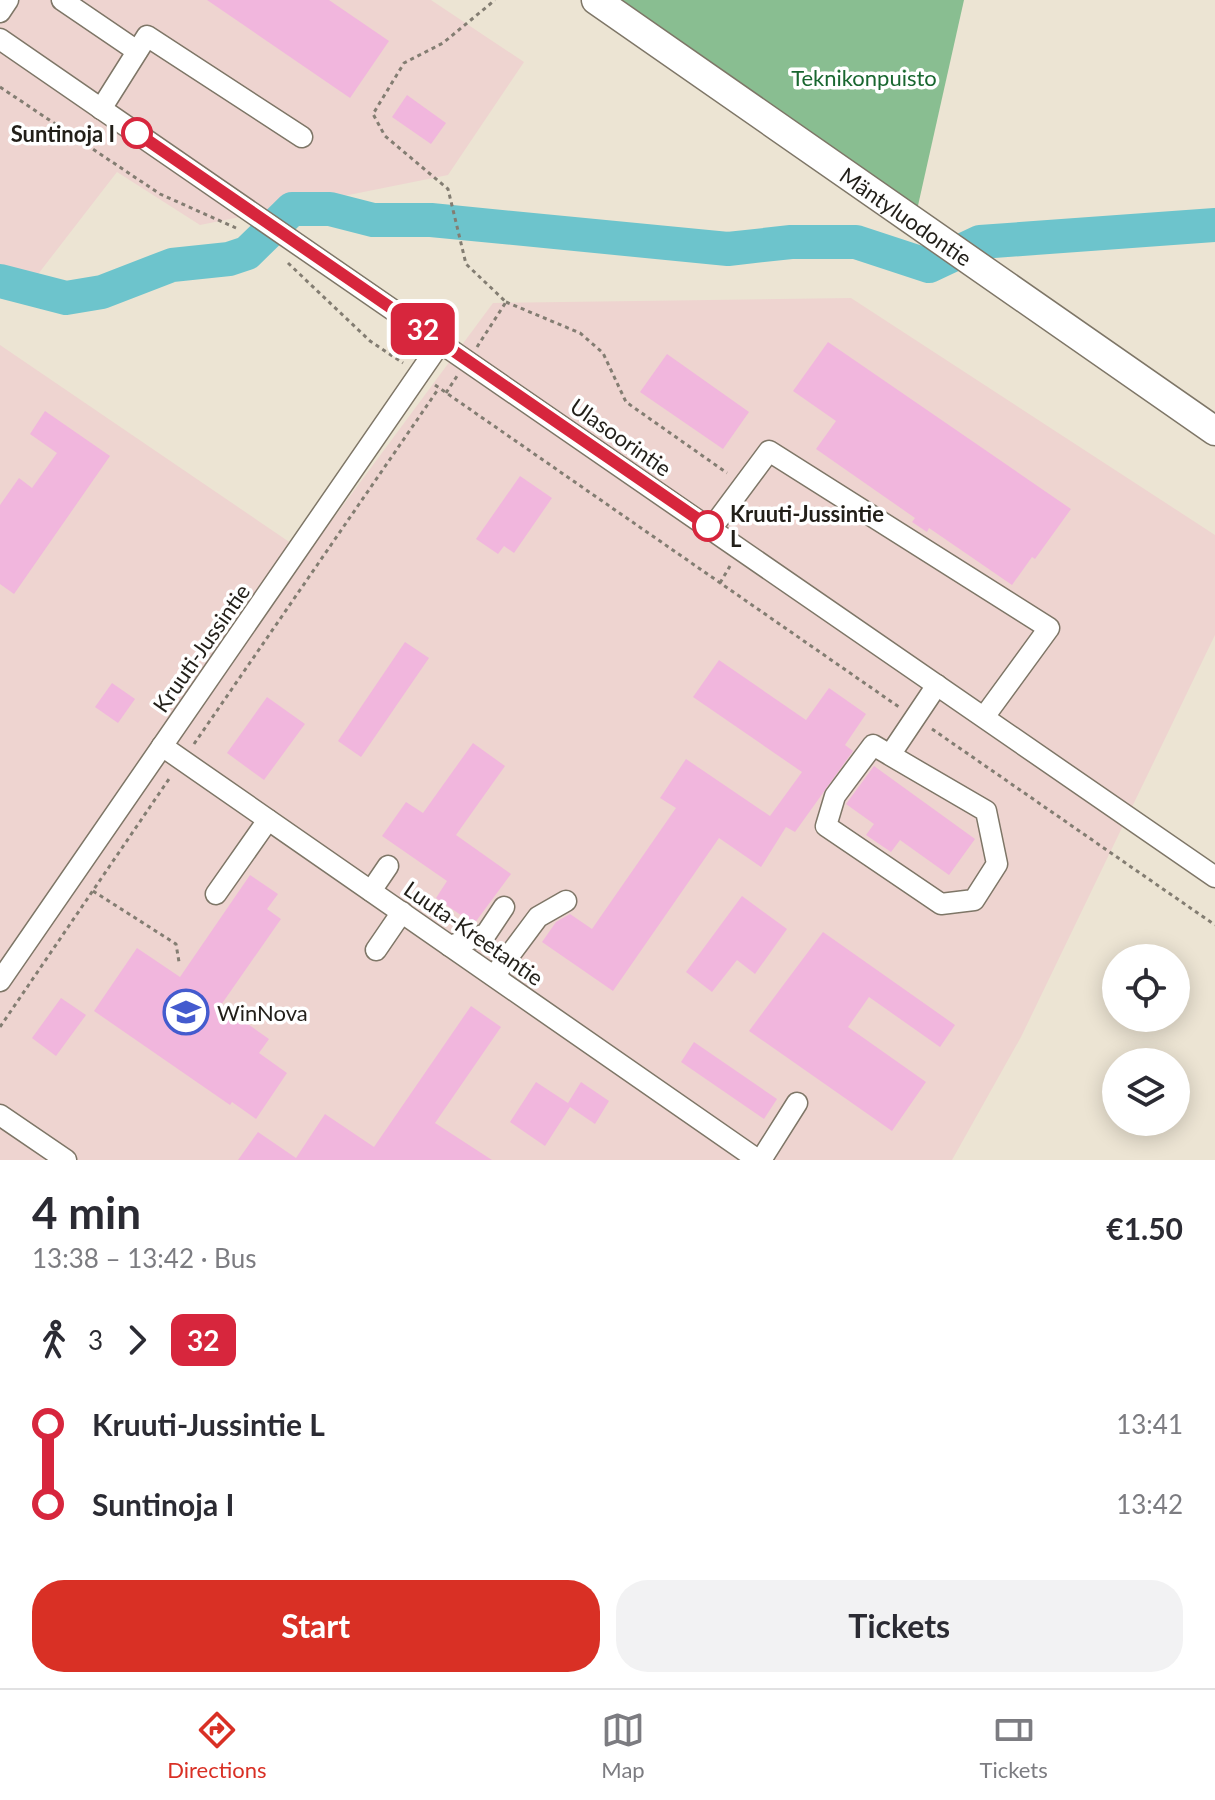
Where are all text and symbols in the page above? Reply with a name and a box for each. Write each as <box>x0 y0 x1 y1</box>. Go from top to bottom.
park label: Teknikonpuisto <box>791 64 937 91</box>
marker: Suntinoja I <box>122 118 152 148</box>
place label: Suntinoja I <box>11 120 115 147</box>
street label: Mäntyluodontie <box>835 161 977 271</box>
line badge: 32 <box>387 303 459 355</box>
text: 32 <box>407 312 439 346</box>
street label: Ulasoorintie <box>565 392 677 482</box>
place label: Kruuti-Jussintie L <box>730 500 884 552</box>
marker: Kruuti-Jussintie L <box>693 511 723 541</box>
street label: Kruuti-Jussintie <box>147 579 255 717</box>
street label: Luuta-Kreetantie <box>399 875 549 991</box>
map controls <box>1102 944 1190 1136</box>
button: locate <box>1102 944 1190 1032</box>
school or university icon: WinNova <box>162 988 210 1036</box>
place label: WinNova <box>217 999 308 1026</box>
button: layers <box>1102 1048 1190 1136</box>
text: 4 min <box>32 1186 141 1238</box>
text: €1.50 <box>1106 1210 1183 1246</box>
text: 13:38 – 13:42 · Bus <box>32 1242 256 1274</box>
icon: walk <box>32 1318 76 1362</box>
icon: forward <box>115 1318 159 1362</box>
text: 32 <box>187 1323 220 1357</box>
text: 3 <box>88 1324 103 1356</box>
text: Kruuti-Jussintie L <box>92 1406 325 1442</box>
text: 13:41 <box>1116 1408 1183 1440</box>
text: Suntinoja I <box>92 1486 234 1522</box>
text: 13:42 <box>1116 1488 1183 1520</box>
button: Start <box>32 1580 600 1672</box>
button: Tickets <box>616 1580 1183 1672</box>
tab: Directions <box>167 1708 267 1783</box>
tab: Map <box>601 1708 645 1783</box>
tab: Tickets <box>980 1708 1048 1783</box>

